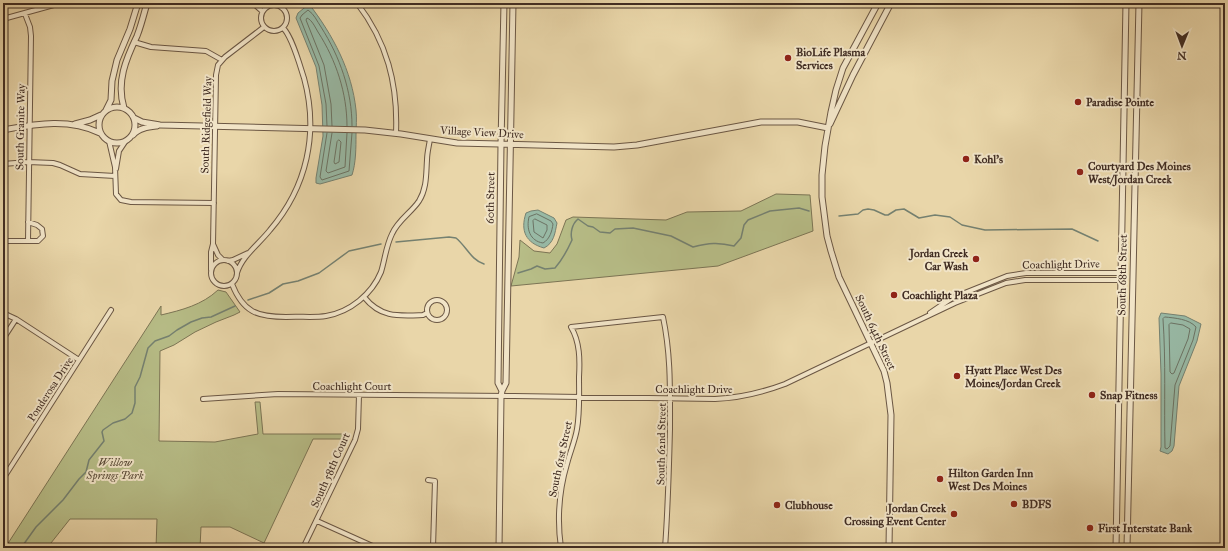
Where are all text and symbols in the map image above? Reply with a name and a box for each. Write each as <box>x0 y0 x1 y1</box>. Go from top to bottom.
north arrow <box>1162 26 1202 66</box>
place label: BioLife Plasma Services <box>796 46 866 72</box>
text: N <box>1176 49 1187 62</box>
marker: BioLife Plasma Services <box>783 53 793 63</box>
street label: South Ridgefield Way <box>198 75 215 174</box>
street label: South Granite Way <box>13 83 28 170</box>
place label: Paradise Pointe <box>1086 96 1155 109</box>
marker: Paradise Pointe <box>1073 97 1083 107</box>
street label: Village View Drive <box>439 124 524 141</box>
place label: Kohl's <box>974 153 1003 166</box>
marker: Kohl's <box>961 154 971 164</box>
place label: Courtyard Des Moines West/Jordan Creek <box>1088 160 1191 187</box>
marker: Courtyard Des Moines West/Jordan Creek <box>1075 167 1085 177</box>
street label: 60th Street <box>484 172 497 224</box>
street label: South 68th Street <box>1115 234 1130 316</box>
place label: Jordan Creek Car Wash <box>908 247 969 273</box>
marker: Jordan Creek Car Wash <box>971 254 981 264</box>
street label: Coachlight Drive <box>1022 257 1100 272</box>
place label: Coachlight Plaza <box>902 289 978 302</box>
marker: Coachlight Plaza <box>889 290 899 300</box>
street label: South 64th Street <box>852 292 899 372</box>
street label: Ponderosa Drive <box>25 354 76 424</box>
place label: Hyatt Place West Des Moines/Jordan Creek <box>965 364 1062 391</box>
marker: Hyatt Place West Des Moines/Jordan Creek <box>952 371 962 381</box>
street label: Coachlight Court <box>313 380 392 393</box>
street label: Coachlight Drive <box>655 383 733 396</box>
place label: Snap Fitness <box>1100 389 1157 403</box>
marker: Snap Fitness <box>1087 390 1097 400</box>
street label: South 62nd Street <box>654 403 669 485</box>
street label: South 61st Street <box>546 420 575 498</box>
street label: South 58th Court <box>308 431 353 510</box>
park label: Willow Springs Park <box>85 456 144 483</box>
place label: Hilton Garden Inn West Des Moines <box>948 467 1033 493</box>
marker: Hilton Garden Inn West Des Moines <box>935 474 945 484</box>
place label: BDFS <box>1022 498 1052 511</box>
place label: Clubhouse <box>785 499 833 512</box>
marker: BDFS <box>1009 499 1019 509</box>
marker: Clubhouse <box>772 500 782 510</box>
place label: Jordan Creek Crossing Event Center <box>844 502 947 528</box>
marker: Jordan Creek Crossing Event Center <box>949 509 959 519</box>
place label: First Interstate Bank <box>1098 522 1193 535</box>
marker: First Interstate Bank <box>1085 523 1095 533</box>

